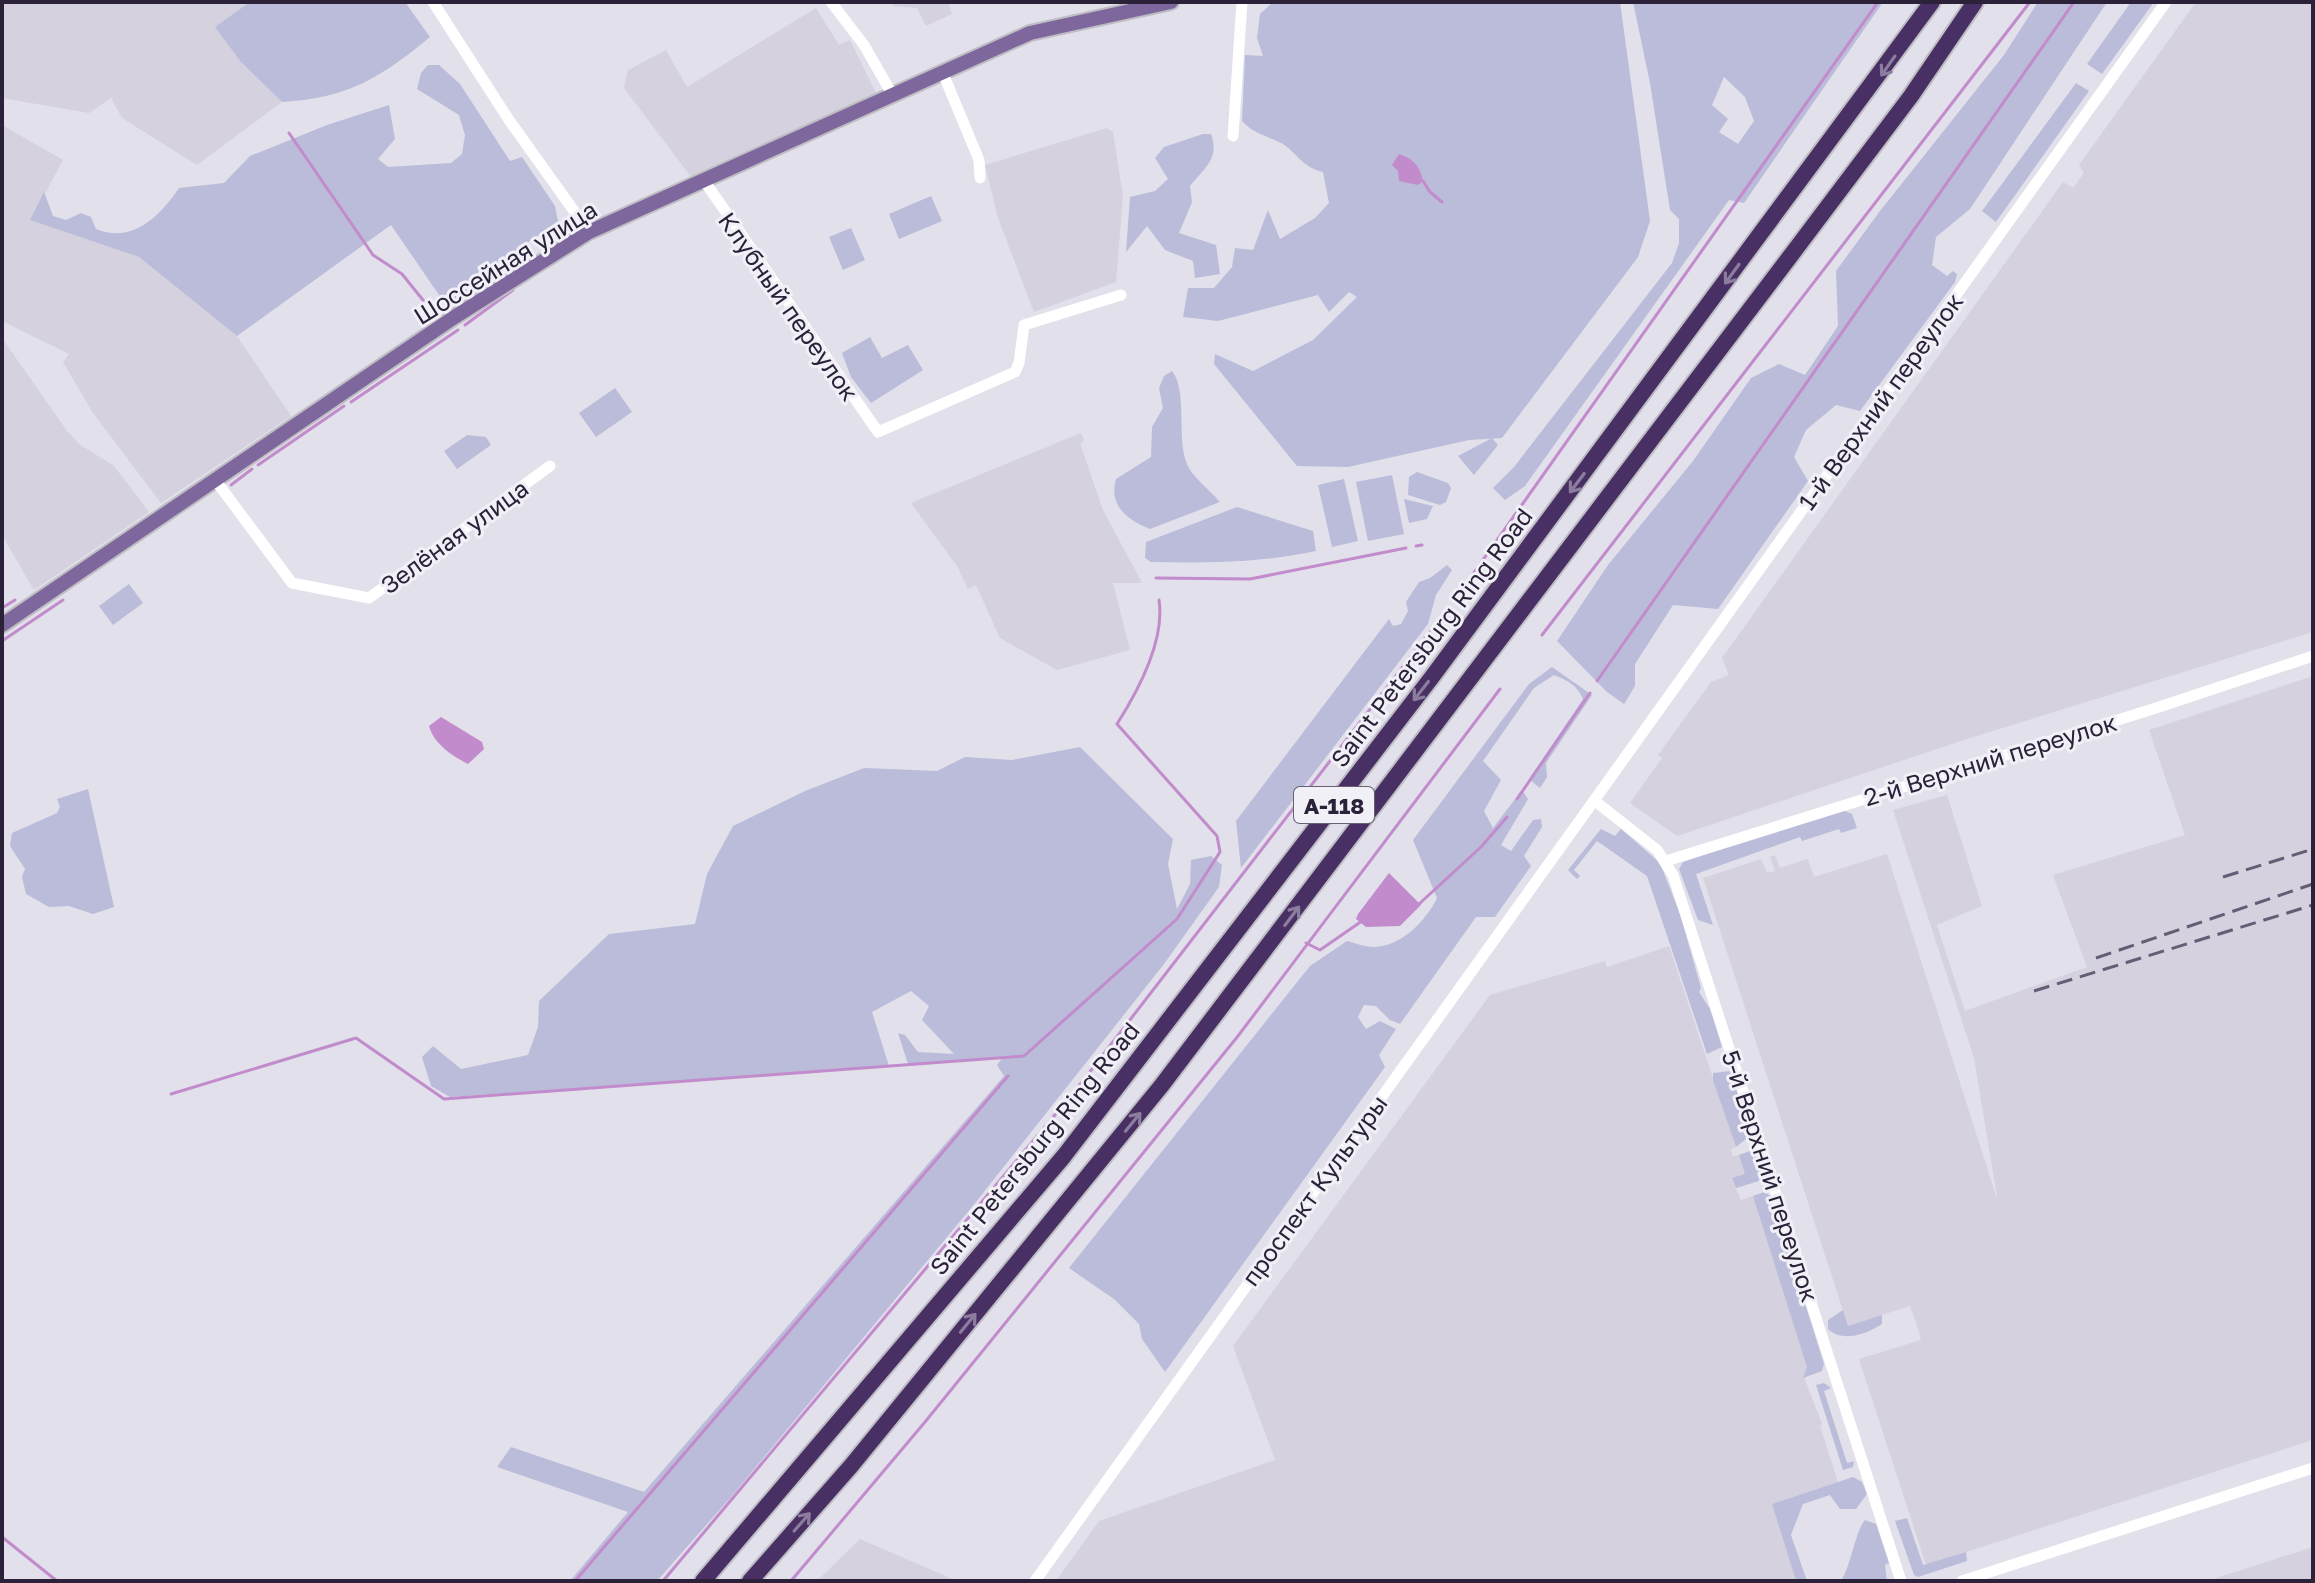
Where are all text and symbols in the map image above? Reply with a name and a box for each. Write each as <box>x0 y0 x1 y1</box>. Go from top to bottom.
one-way arrow <box>1880 55 1896 77</box>
street label: Шоссейная улица <box>408 194 602 330</box>
street label: Клубный переулок <box>713 206 865 406</box>
one-way arrow <box>1724 263 1740 285</box>
street label: 1-й Верхний переулок <box>1792 287 1968 515</box>
one-way arrow <box>1569 472 1586 493</box>
street label: Зелёная улица <box>375 473 533 599</box>
street label: Saint Petersburg Ring Road <box>1324 502 1538 772</box>
one-way arrow <box>1413 680 1430 701</box>
street label: 2-й Верхний переулок <box>1860 707 2120 811</box>
road number: А-118 <box>1294 787 1374 823</box>
one-way arrow <box>1283 906 1300 927</box>
street label: Saint Petersburg Ring Road <box>923 1016 1145 1280</box>
street label: 5-й Верхний переулок <box>1717 1047 1825 1306</box>
street label: проспект Культуры <box>1235 1089 1393 1291</box>
one-way arrow <box>1123 1111 1141 1132</box>
one-way arrow <box>959 1313 977 1334</box>
one-way arrow <box>792 1513 810 1533</box>

